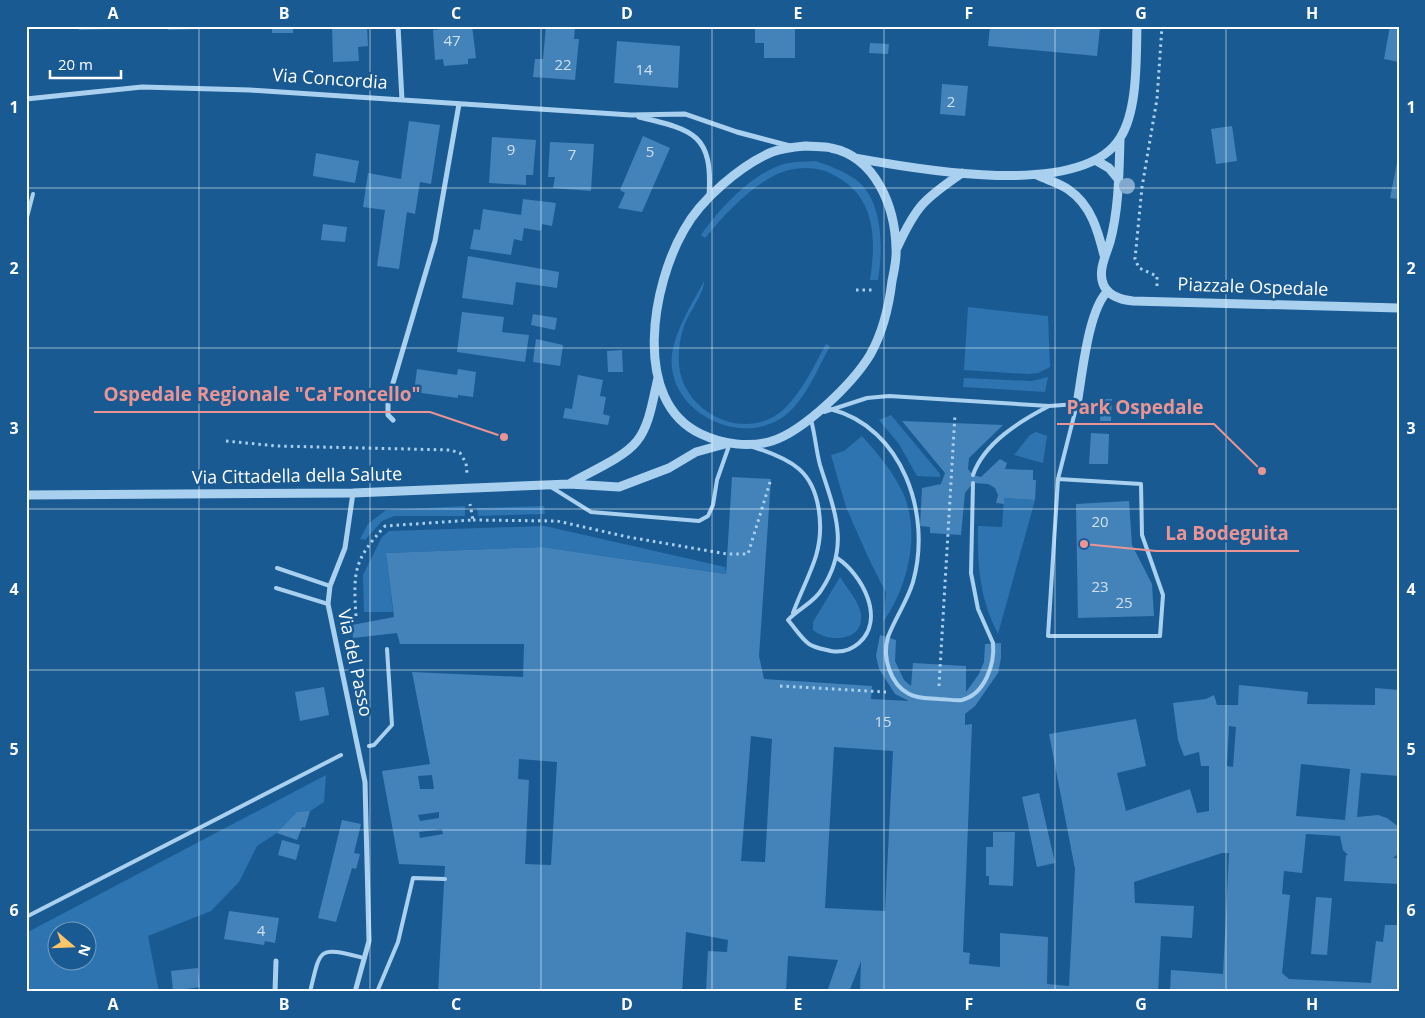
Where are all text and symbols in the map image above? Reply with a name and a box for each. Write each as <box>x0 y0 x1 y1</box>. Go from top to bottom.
text: A <box>107 2 119 24</box>
text: B <box>279 2 289 24</box>
text: C <box>451 2 461 24</box>
text: D <box>621 2 633 24</box>
text: E <box>794 2 803 24</box>
text: F <box>965 2 973 24</box>
text: G <box>1135 2 1147 24</box>
text: H <box>1306 2 1318 24</box>
house number: 47 <box>443 30 461 50</box>
scale bar <box>50 48 121 80</box>
text: 20 m <box>58 54 93 74</box>
house number: 22 <box>554 54 572 74</box>
house number: 14 <box>635 59 653 79</box>
street label: Via Concordia <box>272 62 389 94</box>
house number: 2 <box>947 91 955 111</box>
text: 1 <box>9 96 19 118</box>
text: 1 <box>1406 96 1416 118</box>
house number: 9 <box>507 139 515 159</box>
house number: 5 <box>646 141 654 161</box>
house number: 7 <box>568 144 576 164</box>
text: 2 <box>9 257 19 279</box>
text: 2 <box>1406 257 1416 279</box>
street label: Piazzale Ospedale <box>1177 271 1329 301</box>
callout: Ospedale Regionale "Ca'Foncello" <box>94 378 430 412</box>
text: Ospedale Regionale "Ca'Foncello" <box>104 381 420 407</box>
callout: Park Ospedale <box>1057 390 1214 424</box>
text: Park Ospedale <box>1066 394 1204 420</box>
text: 3 <box>9 417 19 439</box>
text: 3 <box>1406 417 1416 439</box>
street label: Via Cittadella della Salute <box>192 461 402 489</box>
house number: 20 <box>1091 511 1109 531</box>
callout: La Bodeguita <box>1156 517 1299 551</box>
text: La Bodeguita <box>1165 520 1289 546</box>
house number: 23 <box>1091 576 1109 596</box>
text: 4 <box>9 578 19 600</box>
text: 4 <box>1406 578 1416 600</box>
house number: 25 <box>1115 592 1133 612</box>
street label: Via del Passo <box>333 607 379 719</box>
house number: 15 <box>874 711 892 731</box>
text: 5 <box>9 738 19 760</box>
text: 5 <box>1406 738 1416 760</box>
text: 6 <box>9 899 19 921</box>
text: 6 <box>1406 899 1416 921</box>
north arrow <box>48 920 98 970</box>
house number: 4 <box>257 920 266 940</box>
text: N <box>74 942 96 959</box>
text: A <box>107 993 119 1015</box>
text: B <box>279 993 289 1015</box>
text: C <box>451 993 461 1015</box>
text: D <box>621 993 633 1015</box>
text: E <box>794 993 803 1015</box>
text: F <box>965 993 973 1015</box>
text: G <box>1135 993 1147 1015</box>
text: H <box>1306 993 1318 1015</box>

